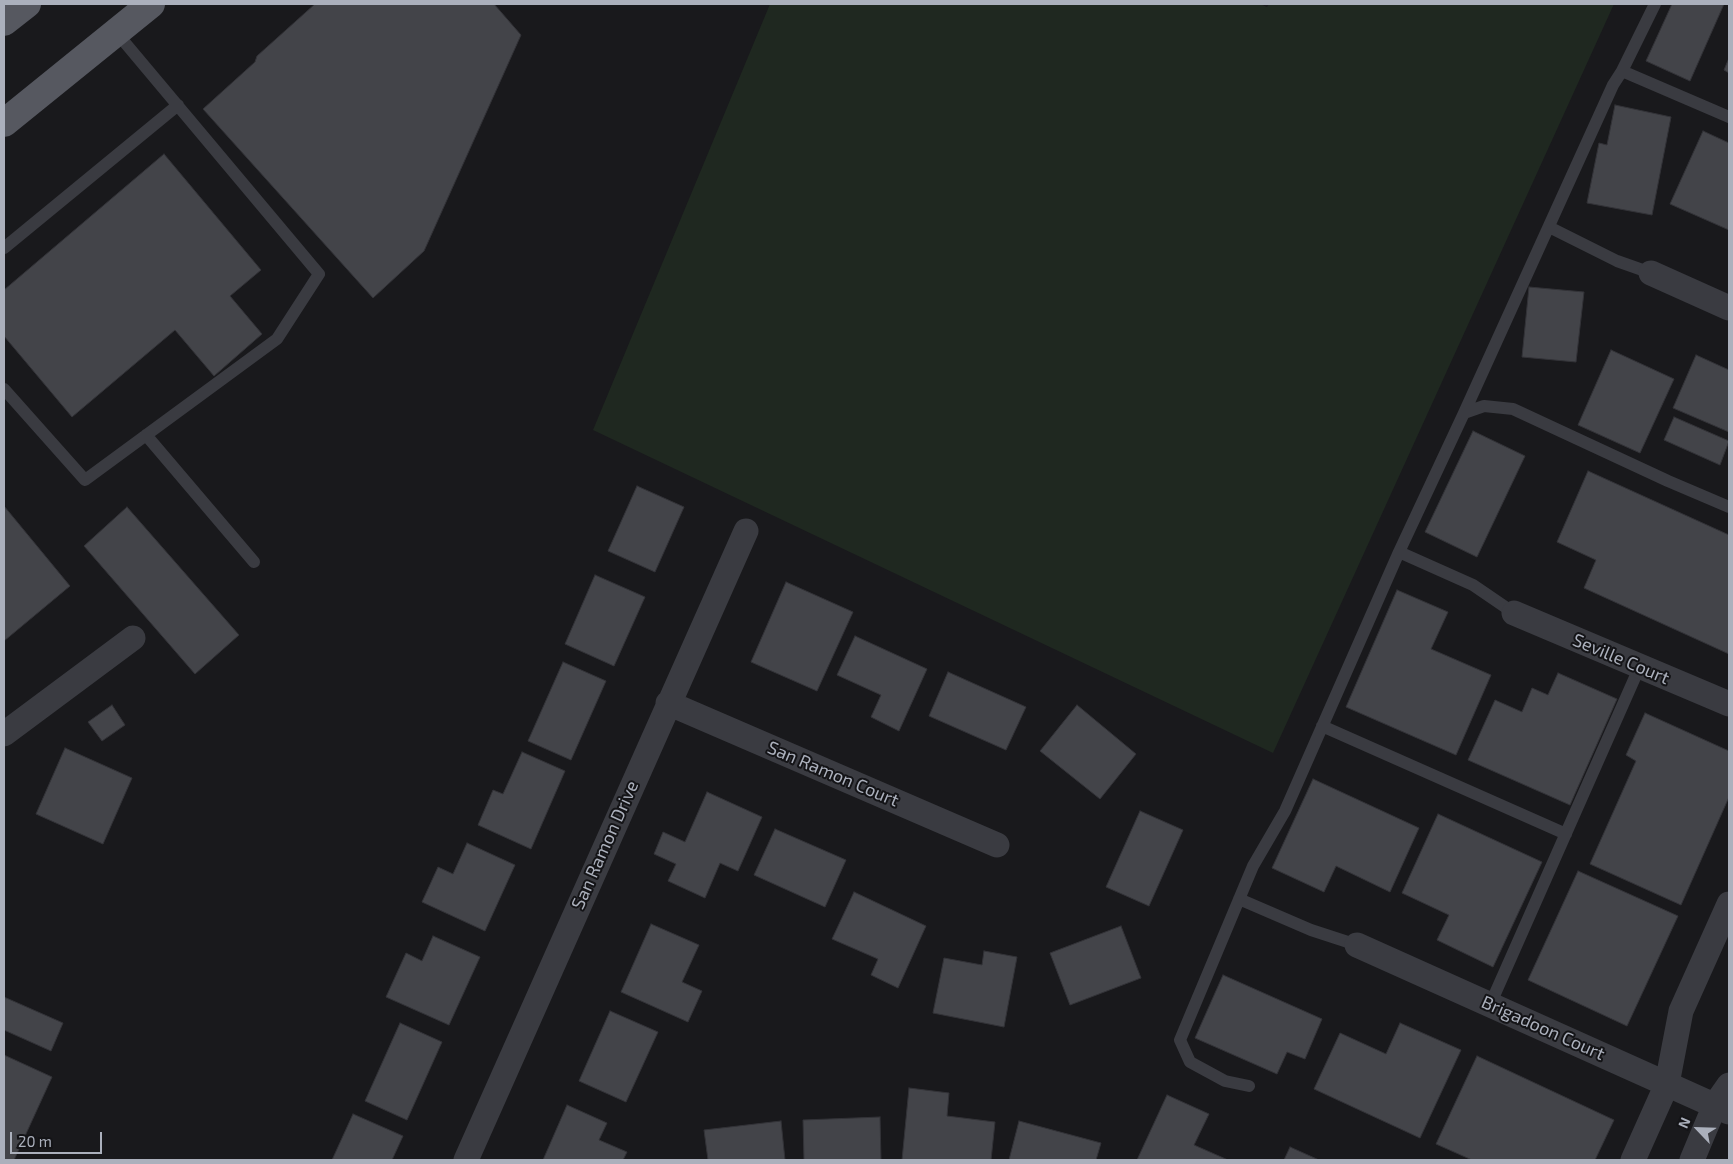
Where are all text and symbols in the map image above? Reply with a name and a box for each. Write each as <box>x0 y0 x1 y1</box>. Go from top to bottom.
street label: Seville Court <box>1569 629 1673 689</box>
street label: San Ramon Court <box>764 737 902 811</box>
street label: San Ramon Drive <box>567 777 643 913</box>
street label: Brigadoon Court <box>1478 991 1608 1065</box>
north arrow <box>1673 1104 1723 1154</box>
text: N <box>1674 1115 1694 1131</box>
scale bar <box>12 1122 105 1154</box>
text: 20 m <box>18 1132 52 1150</box>

